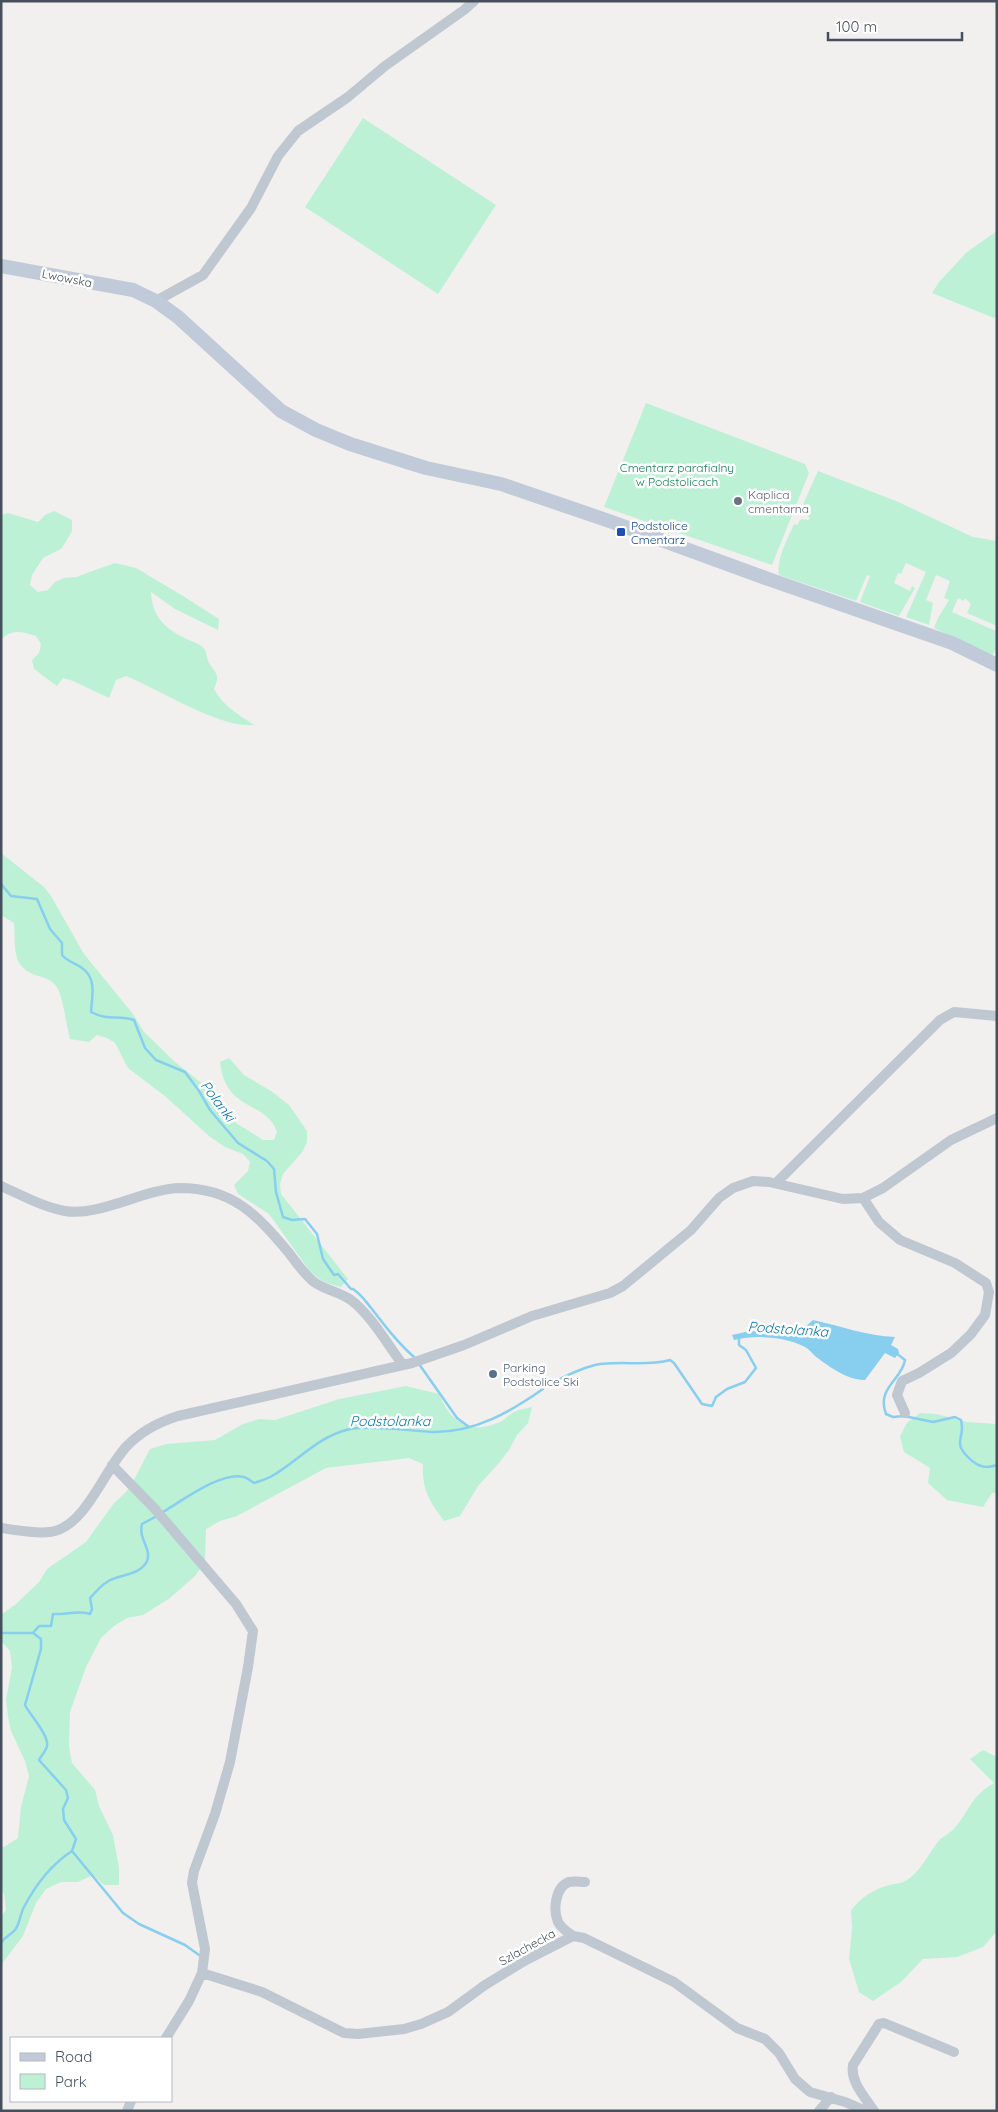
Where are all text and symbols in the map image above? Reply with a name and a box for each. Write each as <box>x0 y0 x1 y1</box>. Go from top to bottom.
scale bar <box>828 10 962 42</box>
text: 100 m <box>836 17 877 36</box>
street label: Lwowska <box>41 266 93 290</box>
park label: Cmentarz parafialny w Podstolicach <box>620 460 734 489</box>
place label: Kaplica cmentarna <box>748 487 809 516</box>
marker: Kaplica cmentarna <box>732 495 744 507</box>
place label: Podstolice Cmentarz <box>631 518 688 547</box>
marker: Podstolice Cmentarz <box>615 526 627 538</box>
water label: Polanki <box>197 1077 241 1127</box>
water label: Podstolanka <box>747 1317 830 1341</box>
place label: Parking Podstolice Ski <box>503 1360 579 1389</box>
marker: Parking Podstolice Ski <box>487 1368 499 1380</box>
water label: Podstolanka <box>350 1412 432 1430</box>
street label: Szlachecka <box>496 1925 558 1969</box>
legend <box>10 2037 172 2102</box>
text: Road <box>55 2047 92 2066</box>
text: Park <box>55 2072 87 2091</box>

